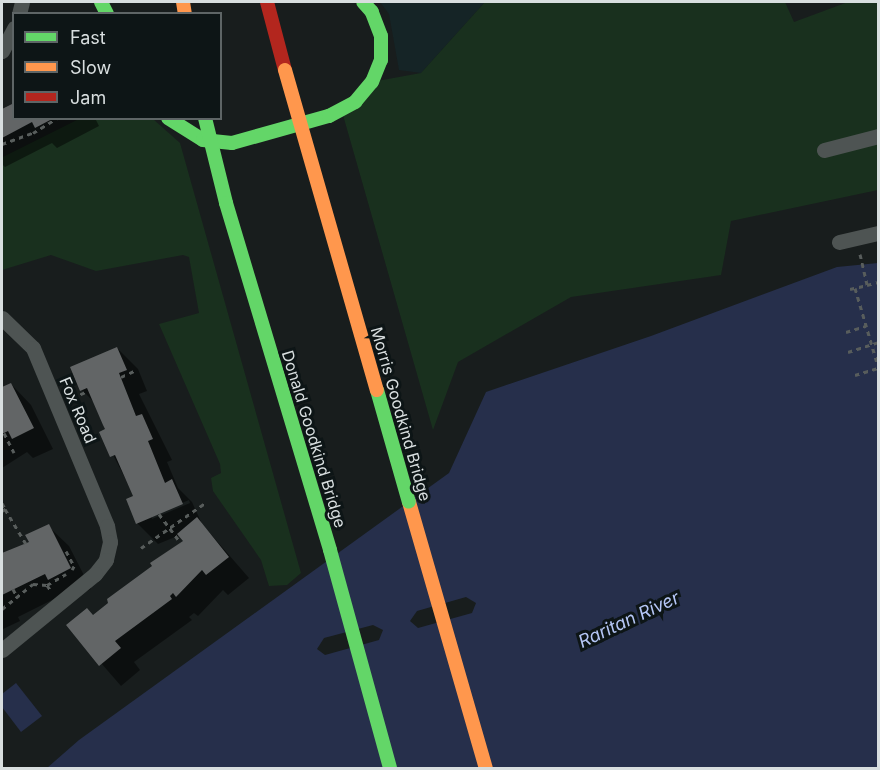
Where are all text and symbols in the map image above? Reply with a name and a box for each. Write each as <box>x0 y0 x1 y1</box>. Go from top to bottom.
legend <box>12 12 222 120</box>
text: Fast <box>70 27 106 48</box>
text: Slow <box>70 57 111 78</box>
text: Jam <box>70 87 106 108</box>
street label: Morris Goodkind Bridge <box>367 325 435 503</box>
street label: Donald Goodkind Bridge <box>278 348 350 530</box>
street label: Fox Road <box>56 374 100 446</box>
water label: Raritan River <box>575 587 683 653</box>

